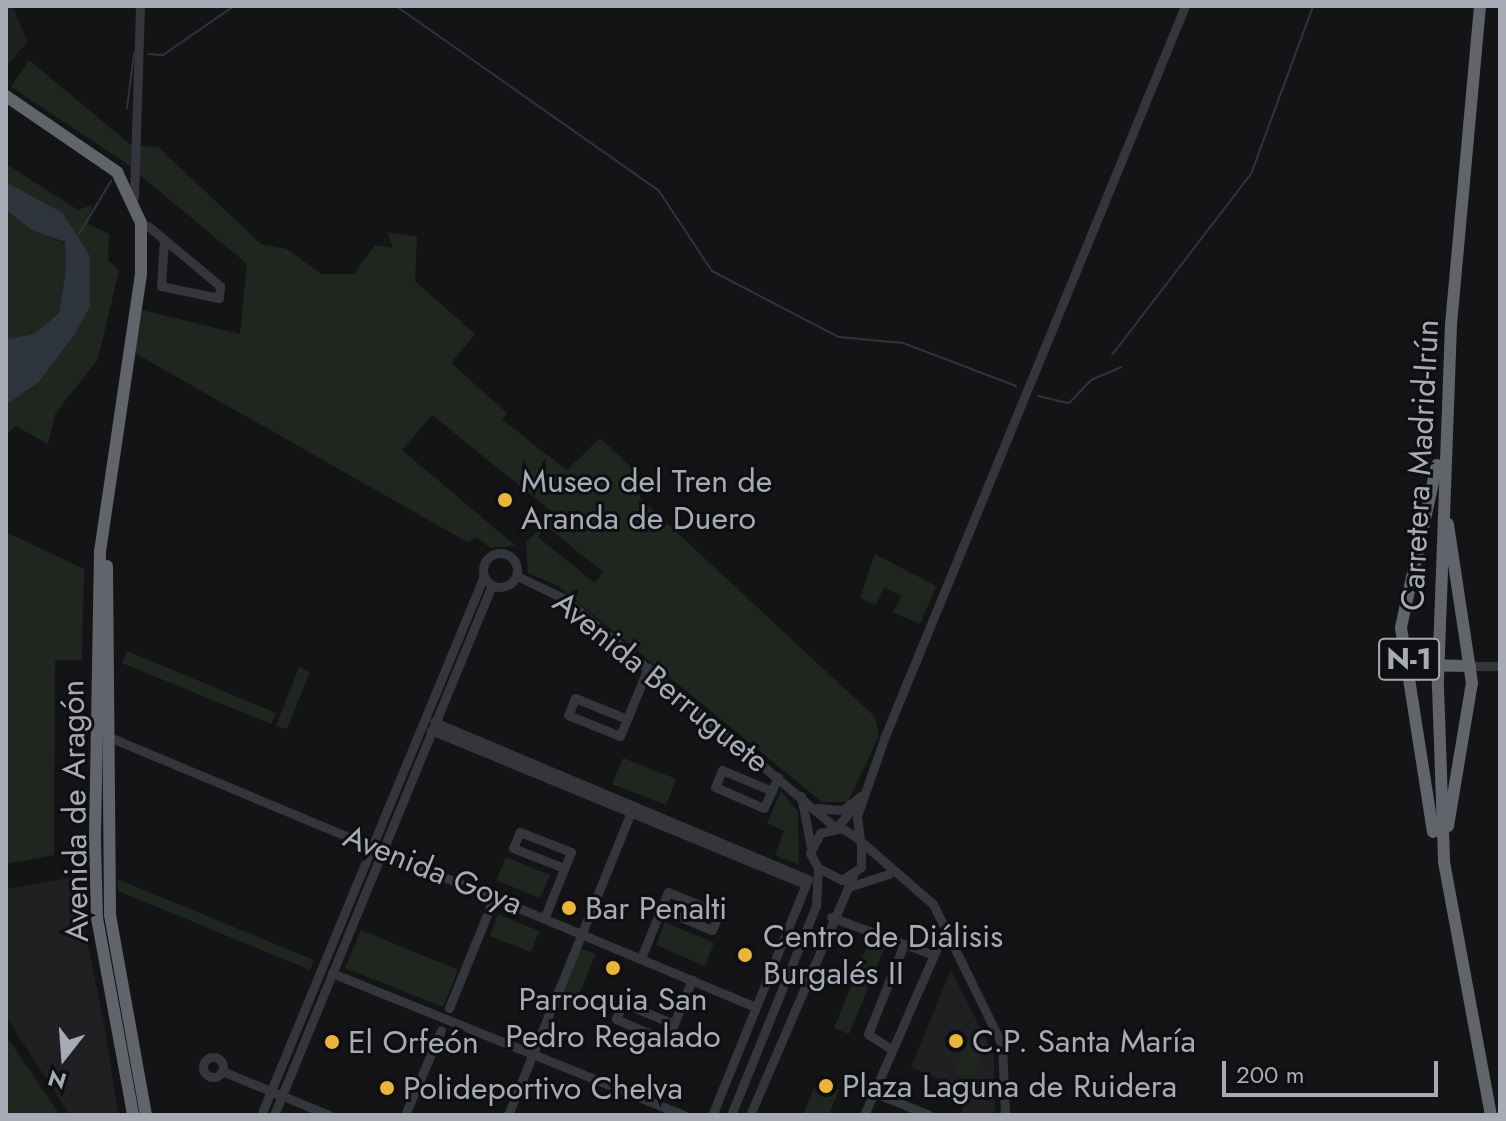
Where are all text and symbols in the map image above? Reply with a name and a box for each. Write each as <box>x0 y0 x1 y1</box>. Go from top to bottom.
street label: Carretera Madrid-Irún <box>1393 318 1447 612</box>
place label: Museo del Tren de Aranda de Duero <box>521 463 772 538</box>
marker: Museo del Tren de Aranda de Duero <box>496 491 514 509</box>
street label: Avenida Berruguete <box>545 583 777 781</box>
road number: N-1 <box>1377 633 1441 685</box>
street label: Avenida de Aragón <box>54 680 96 942</box>
street label: Avenida Goya <box>338 817 528 923</box>
place label: Bar Penalti <box>585 889 727 927</box>
marker: Bar Penalti <box>560 899 578 917</box>
place label: Centro de Diálisis Burgalés II <box>763 918 1003 993</box>
marker: Centro de Diálisis Burgalés II <box>734 944 756 966</box>
marker: Parroquia San Pedro Regalado <box>604 959 622 977</box>
place label: Parroquia San Pedro Regalado <box>505 981 721 1056</box>
north arrow <box>24 1017 104 1097</box>
place label: C.P. Santa María <box>972 1022 1196 1060</box>
place label: El Orfeón <box>348 1023 479 1061</box>
marker: C.P. Santa María <box>947 1032 965 1050</box>
marker: El Orfeón <box>323 1033 341 1051</box>
scale bar <box>1226 1045 1442 1095</box>
text: 200 m <box>1236 1057 1304 1092</box>
text: N <box>44 1062 70 1098</box>
place label: Plaza Laguna de Ruidera <box>842 1067 1177 1105</box>
place label: Polideportivo Chelva <box>403 1069 683 1107</box>
marker: Plaza Laguna de Ruidera <box>817 1077 835 1095</box>
marker: Polideportivo Chelva <box>378 1079 396 1097</box>

